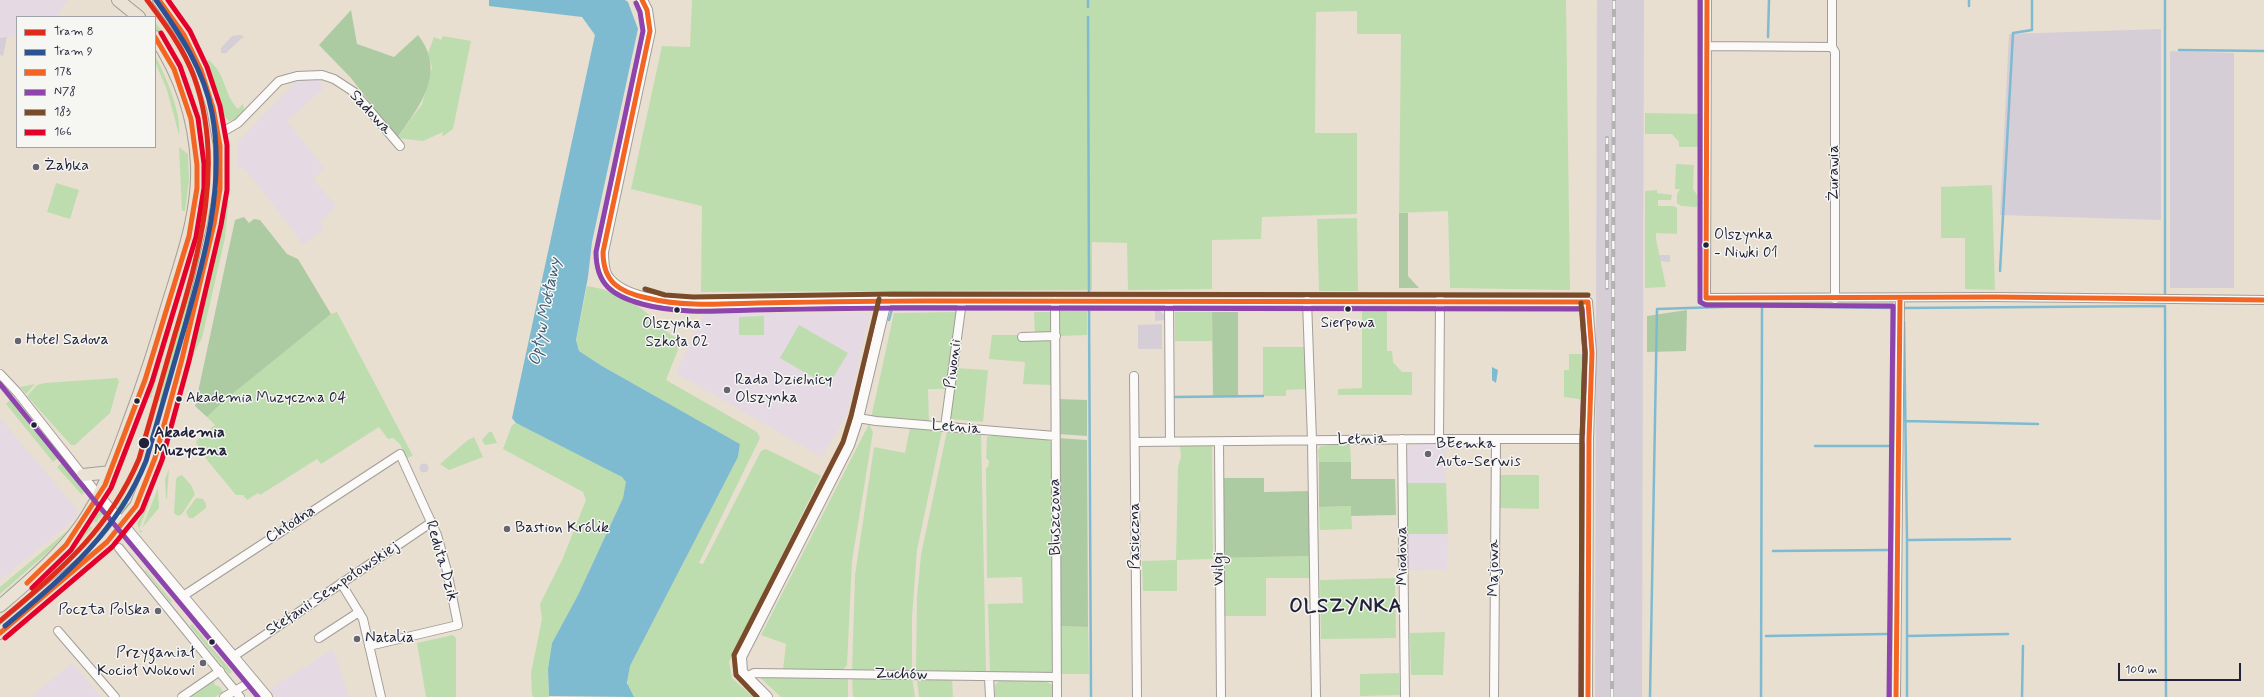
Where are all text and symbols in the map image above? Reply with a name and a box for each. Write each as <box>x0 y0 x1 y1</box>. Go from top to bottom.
legend <box>16 16 156 148</box>
text: Tram 8 <box>54 24 94 40</box>
text: Tram 9 <box>54 44 93 60</box>
text: 178 <box>54 64 72 80</box>
text: N78 <box>54 84 76 100</box>
street label: Sadowa <box>345 87 395 139</box>
text: 183 <box>54 104 71 120</box>
text: 166 <box>54 124 72 140</box>
street label: Żurawia <box>1825 145 1845 201</box>
place label: Żabka <box>44 157 89 177</box>
marker: Żabka <box>31 162 41 172</box>
place label: Olszynka - Niwki 01 <box>1714 227 1778 262</box>
marker: Olszynka - Niwki 01 <box>1701 240 1711 250</box>
water label: Opływ Motławy <box>526 256 566 368</box>
marker: Sierpowa <box>1343 304 1353 314</box>
marker: Olszynka - Szkoła 02 <box>672 305 682 315</box>
place label: Sierpowa <box>1321 315 1375 333</box>
place label: Olszynka - Szkoła 02 <box>642 316 712 351</box>
place label: Hotel Sadova <box>26 331 109 351</box>
marker: Hotel Sadova <box>13 336 23 346</box>
street label: Piwonii <box>941 338 967 390</box>
place label: Rada Dzielnicy Olszynka <box>735 371 832 409</box>
marker: Rada Dzielnicy Olszynka <box>722 385 732 395</box>
place label: Akademia Muzyczna 04 <box>186 390 347 408</box>
marker: Akademia Muzyczna 04 <box>174 394 184 404</box>
unlabelled marker <box>132 396 142 406</box>
street label: Letnia <box>931 416 981 440</box>
unlabelled marker <box>29 420 39 430</box>
place label: Akademia Muzyczna <box>154 424 227 462</box>
street label: Letnia <box>1337 430 1387 450</box>
place label: BEemka Auto-Serwis <box>1436 435 1521 473</box>
marker: Akademia Muzyczna <box>137 436 151 450</box>
marker: BEemka Auto-Serwis <box>1423 449 1433 459</box>
street label: Bluszczowa <box>1046 478 1066 556</box>
street label: Chłodna <box>262 502 320 548</box>
street label: Pasieczna <box>1126 502 1146 570</box>
street label: Reduta Dzik <box>420 518 462 604</box>
place label: Bastion Królik <box>515 519 609 539</box>
marker: Bastion Królik <box>502 524 512 534</box>
street label: Miodowa <box>1393 526 1413 586</box>
street label: Stefanii Sempołowskiej <box>263 537 403 641</box>
street label: Majowa <box>1485 539 1505 597</box>
street label: Wilgi <box>1210 552 1230 586</box>
district label: OLSZYNKA <box>1291 596 1401 620</box>
place label: Poczta Polska <box>58 601 150 621</box>
marker: Poczta Polska <box>153 606 163 616</box>
place label: Natalia <box>365 629 414 649</box>
marker: Natalia <box>352 634 362 644</box>
unlabelled marker <box>207 637 217 647</box>
place label: Przyganiał Kocioł Wokowi <box>97 644 195 682</box>
scale bar <box>2120 655 2243 681</box>
marker: Przyganiał Kocioł Wokowi <box>198 658 208 668</box>
text: 100 m <box>2125 662 2157 678</box>
street label: Zuchów <box>874 665 928 685</box>

